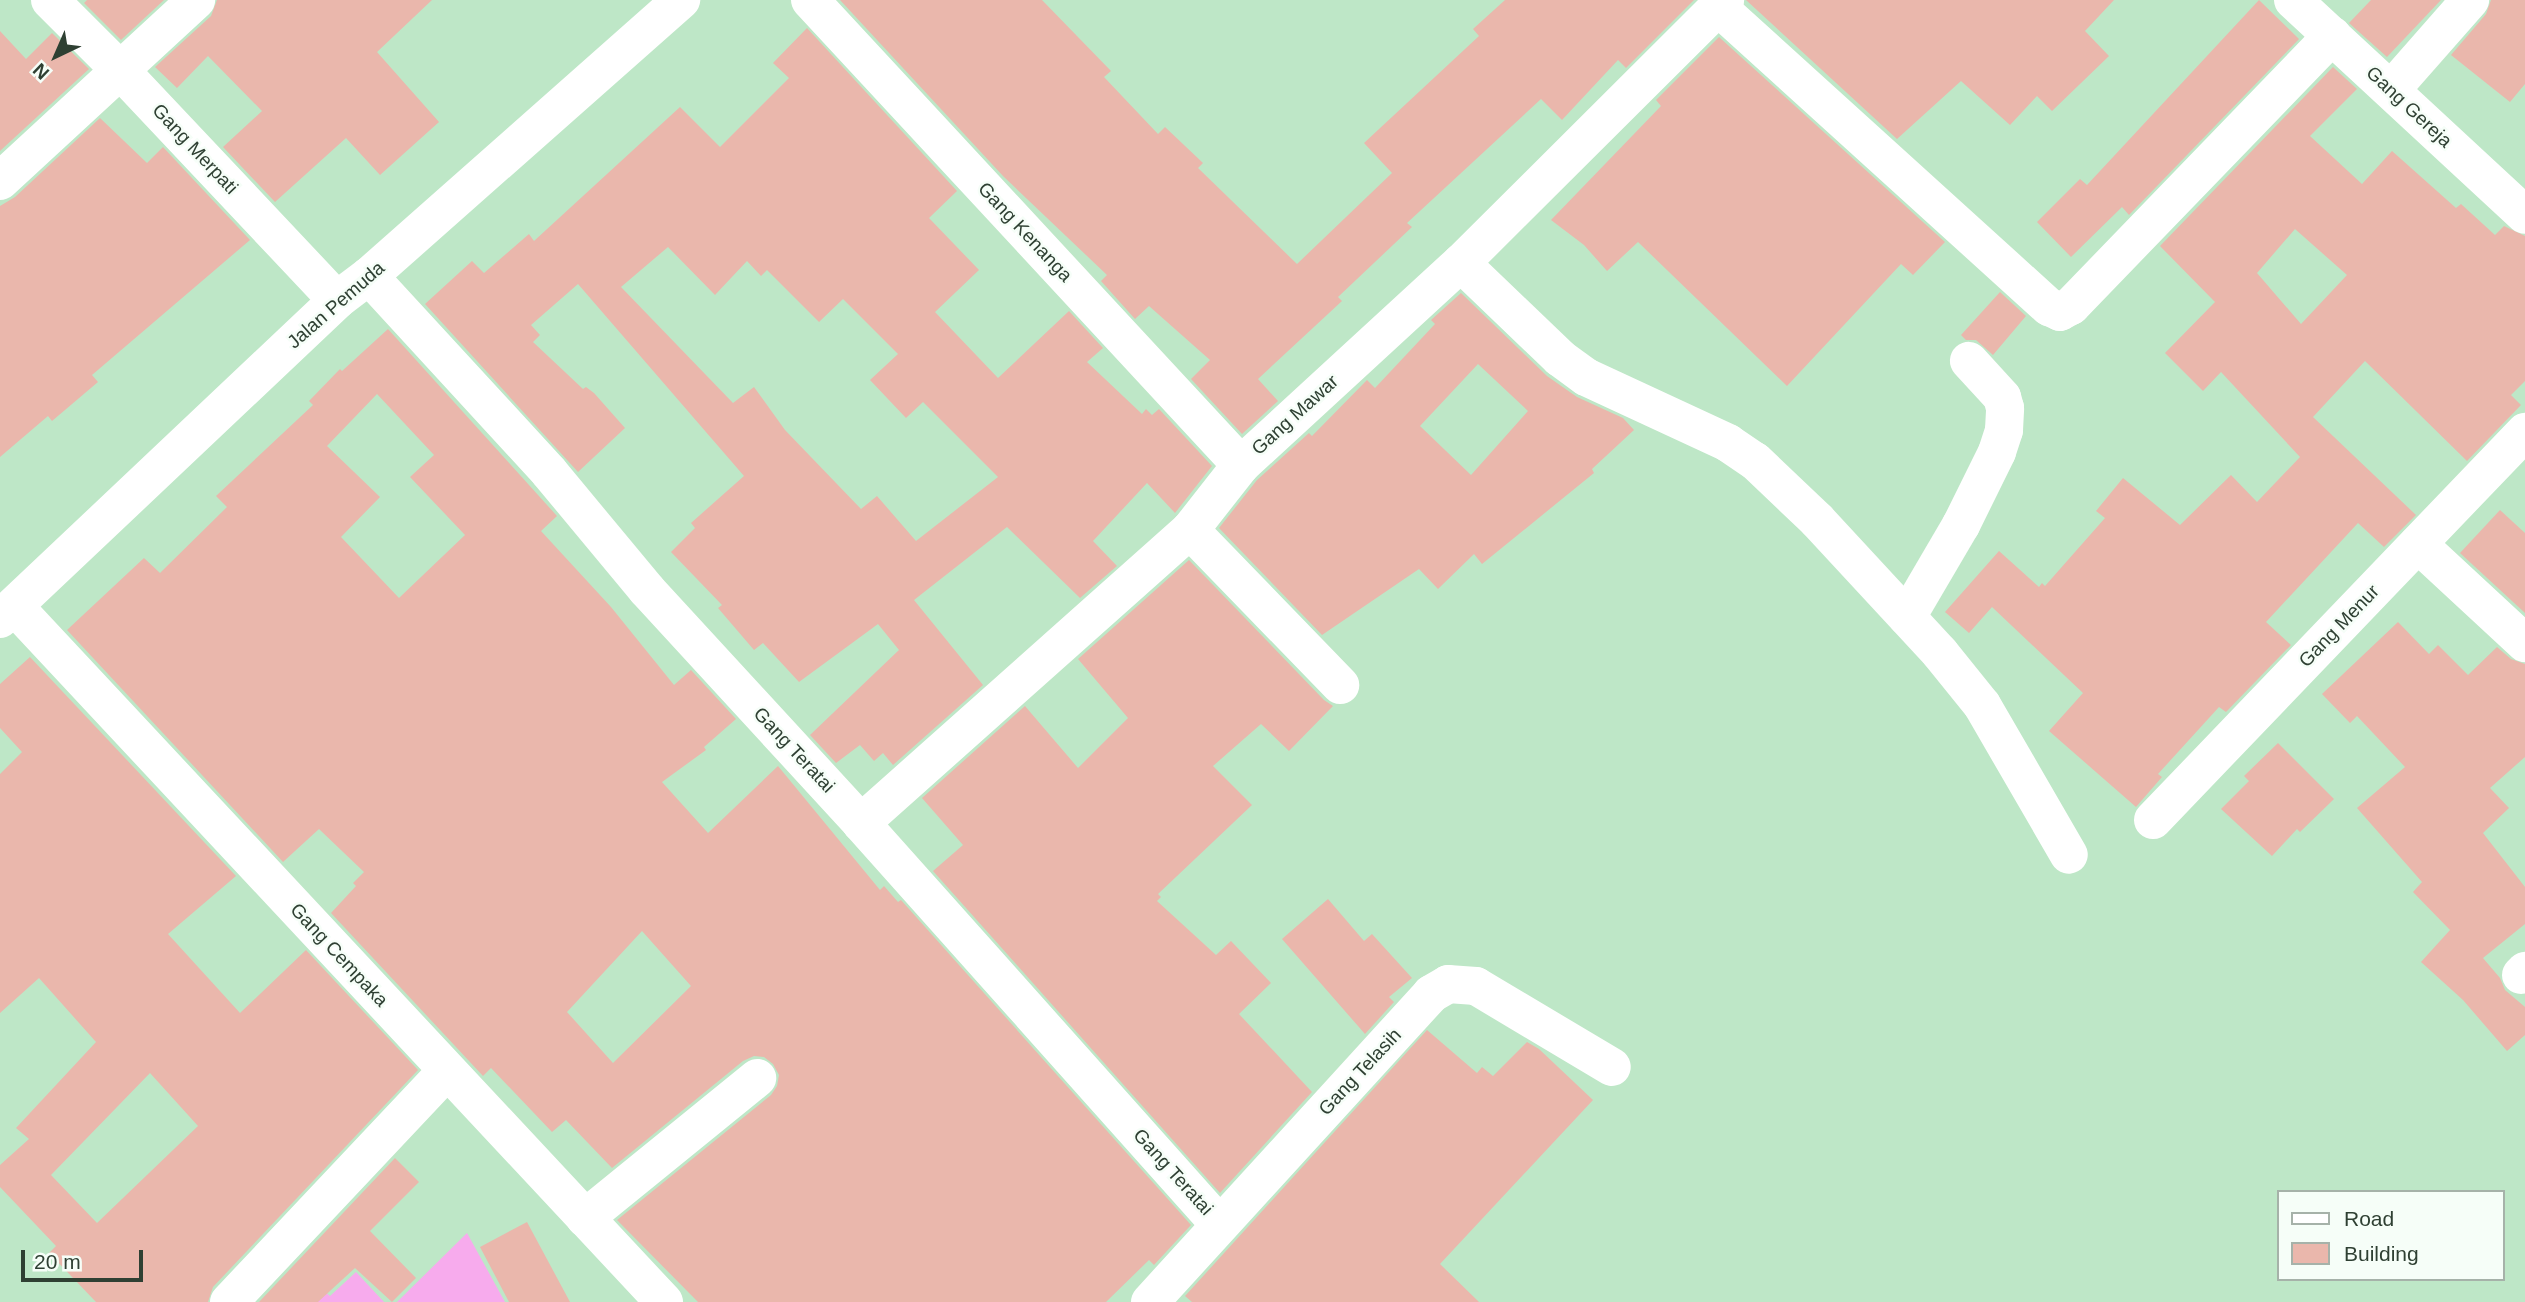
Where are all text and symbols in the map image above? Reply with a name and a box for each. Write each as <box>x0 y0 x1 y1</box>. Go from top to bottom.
north arrow <box>21 21 91 91</box>
text: N <box>29 59 53 84</box>
street label: Gang Gereja <box>2361 62 2457 152</box>
street label: Gang Merpati <box>147 99 243 199</box>
street label: Gang Kenanga <box>973 177 1077 287</box>
street label: Jalan Pemuda <box>283 257 389 353</box>
street label: Gang Mawar <box>1247 370 1343 460</box>
street label: Gang Menur <box>2294 580 2384 672</box>
street label: Gang Teratai <box>749 702 839 798</box>
street label: Gang Cempaka <box>285 899 393 1011</box>
street label: Gang Telasih <box>1314 1024 1406 1120</box>
street label: Gang Teratai <box>1128 1124 1218 1220</box>
legend <box>2276 1190 2504 1281</box>
text: Road <box>2344 1207 2394 1230</box>
scale bar <box>24 1236 147 1280</box>
text: Building <box>2344 1242 2419 1265</box>
text: 20 m <box>34 1250 81 1273</box>

